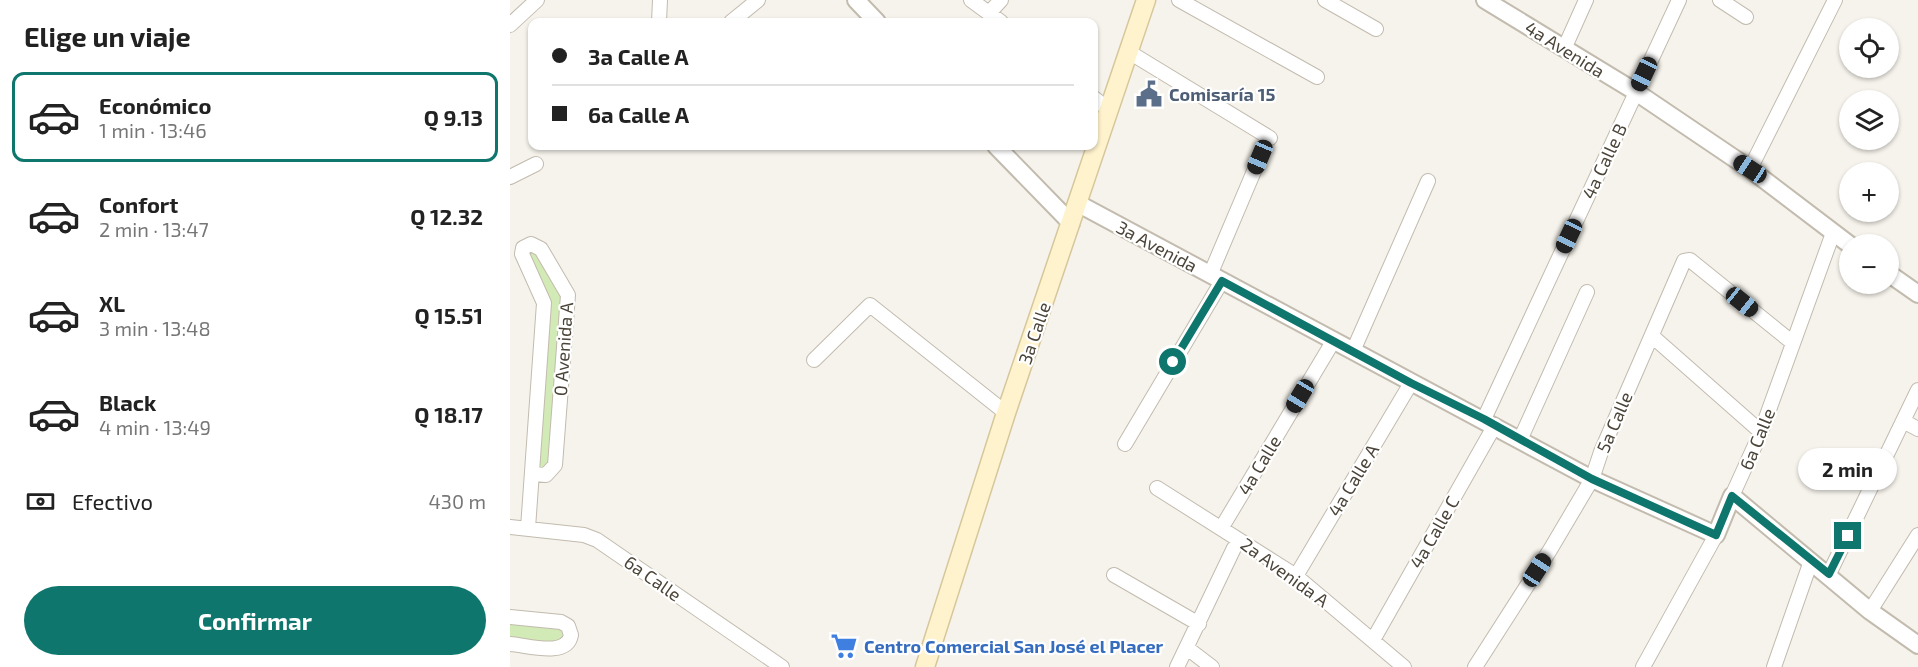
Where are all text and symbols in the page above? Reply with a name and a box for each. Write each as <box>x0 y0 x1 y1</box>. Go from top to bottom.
street label: 4a Avenida <box>1521 16 1609 82</box>
map controls <box>1839 18 1899 294</box>
button: locate <box>1839 18 1899 78</box>
text: Elige un viaje <box>24 20 191 52</box>
text: 3a Calle A <box>588 43 689 69</box>
car <box>1628 54 1660 94</box>
public building icon: Comisaría 15 <box>1134 79 1164 109</box>
place label: Comisaría 15 <box>1169 83 1275 105</box>
icon: car <box>27 90 81 144</box>
button: layers <box>1839 90 1899 150</box>
text: Económico <box>99 92 211 118</box>
text: 6a Calle A <box>588 101 689 127</box>
text: Q 9.13 <box>424 104 483 130</box>
text: 1 min · 13:46 <box>99 118 207 142</box>
street label: 4a Calle B <box>1577 120 1631 202</box>
car <box>1245 137 1275 177</box>
car <box>1730 152 1770 186</box>
button: + <box>1839 162 1899 222</box>
icon: car <box>27 189 81 243</box>
text: Confort <box>99 191 178 217</box>
text: Q 12.32 <box>410 203 483 229</box>
street label: 3a Avenida <box>1113 216 1201 276</box>
car <box>1553 216 1585 256</box>
text: 2 min · 13:47 <box>99 217 209 241</box>
button: − <box>1839 234 1899 294</box>
car <box>1722 284 1762 320</box>
icon: car <box>27 288 81 342</box>
text: XL <box>99 290 125 316</box>
street label: 3a Calle <box>1013 299 1055 367</box>
street label: 0 Avenida A <box>549 300 577 397</box>
text: Q 15.51 <box>414 302 483 328</box>
text: 3 min · 13:48 <box>99 316 211 340</box>
route start <box>1159 348 1186 375</box>
car <box>1283 376 1317 416</box>
icon: car <box>27 387 81 441</box>
street label: 5a Calle <box>1591 388 1637 456</box>
text: Black <box>99 389 156 415</box>
text: Q 18.17 <box>414 401 483 427</box>
street label: 6a Calle <box>1735 405 1779 473</box>
text: 4 min · 13:49 <box>99 415 211 439</box>
street label: 4a Calle <box>1233 431 1285 499</box>
street label: 4a Calle A <box>1323 439 1384 520</box>
callout: 2 min <box>1798 449 1898 491</box>
text: 2 min <box>1822 457 1873 481</box>
icon: cash <box>24 485 57 518</box>
text: Efectivo <box>72 488 153 514</box>
text: 430 m <box>429 489 486 513</box>
street label: 4a Calle C <box>1405 492 1463 572</box>
route end <box>1834 522 1861 549</box>
street label: 2a Avenida A <box>1237 533 1334 612</box>
street label: 6a Calle <box>620 550 686 606</box>
car <box>1520 550 1554 590</box>
button: Confirmar <box>24 586 486 655</box>
supermarket icon: Centro Comercial San José el Placer <box>829 631 859 661</box>
place label: Centro Comercial San José el Placer <box>864 635 1164 657</box>

